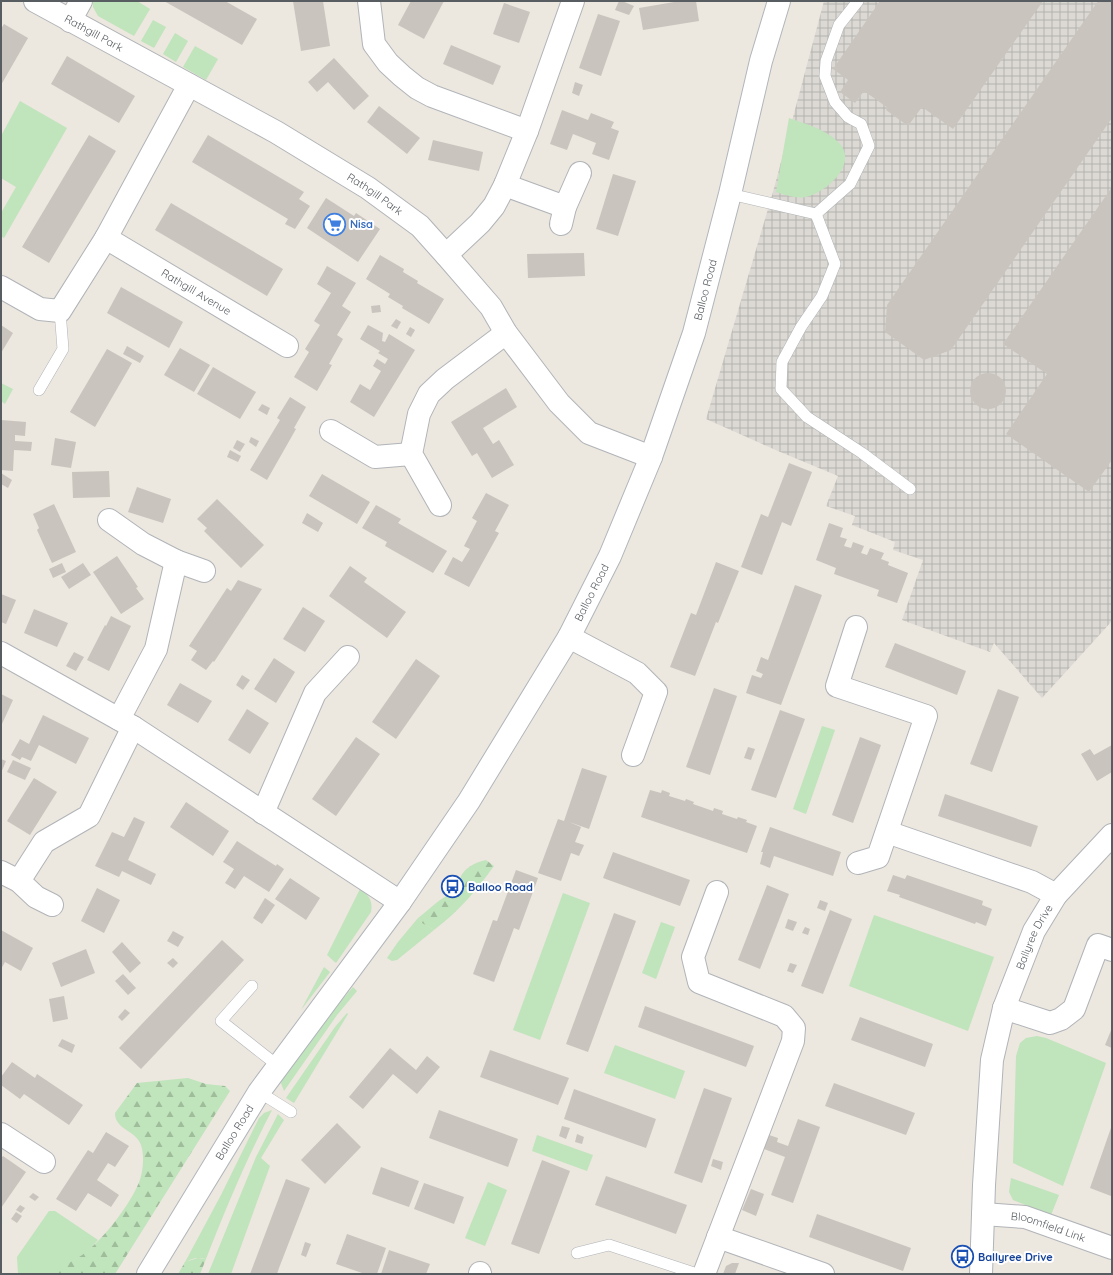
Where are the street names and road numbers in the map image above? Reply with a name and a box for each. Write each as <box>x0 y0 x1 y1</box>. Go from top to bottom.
street label: Rathgill Park <box>62 11 126 55</box>
street label: Rathgill Park <box>344 170 406 218</box>
street label: Balloo Road <box>691 258 720 322</box>
street label: Rathgill Avenue <box>159 266 234 318</box>
street label: Balloo Road <box>571 562 612 624</box>
street label: Ballyree Drive <box>1013 902 1056 972</box>
street label: Balloo Road <box>212 1102 257 1163</box>
street label: Bloomfield Link <box>1010 1209 1088 1245</box>

